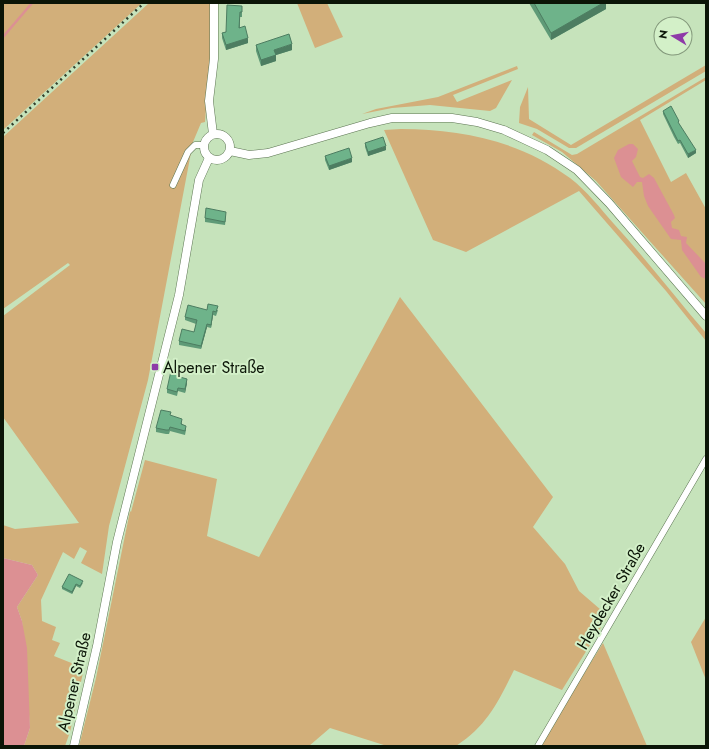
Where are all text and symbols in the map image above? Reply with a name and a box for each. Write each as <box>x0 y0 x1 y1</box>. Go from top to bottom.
north arrow <box>653 16 693 56</box>
text: N <box>655 29 672 40</box>
place label: Alpener Straße <box>163 356 265 379</box>
marker: Alpener Straße <box>150 362 160 372</box>
street label: Heydecker Straße <box>571 538 651 654</box>
street label: Alpener Straße <box>51 630 97 734</box>

